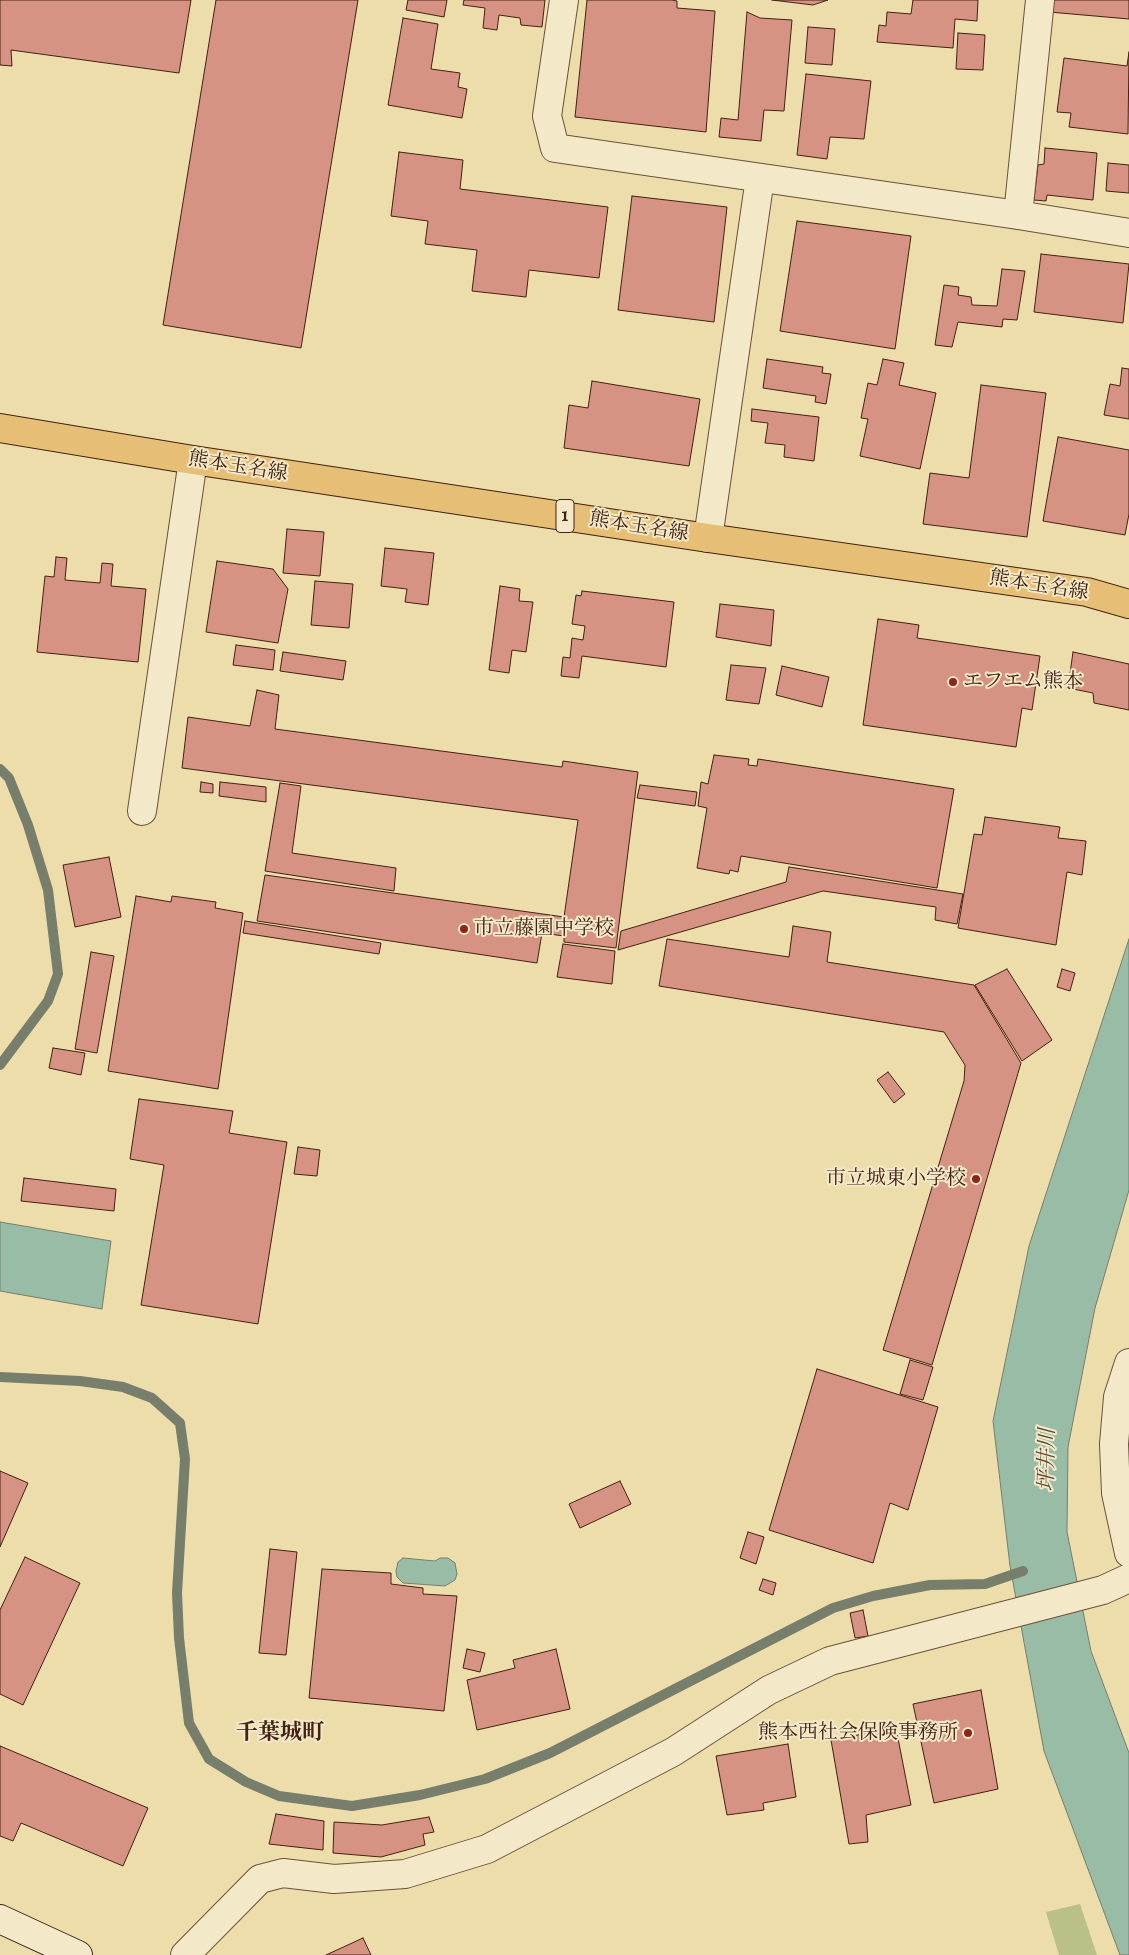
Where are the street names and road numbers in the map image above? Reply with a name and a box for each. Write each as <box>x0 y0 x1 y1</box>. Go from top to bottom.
street label: 熊本玉名線 <box>187 447 289 487</box>
road number: 1 <box>556 500 574 532</box>
street label: 熊本玉名線 <box>588 507 690 547</box>
street label: 熊本玉名線 <box>988 566 1090 606</box>

